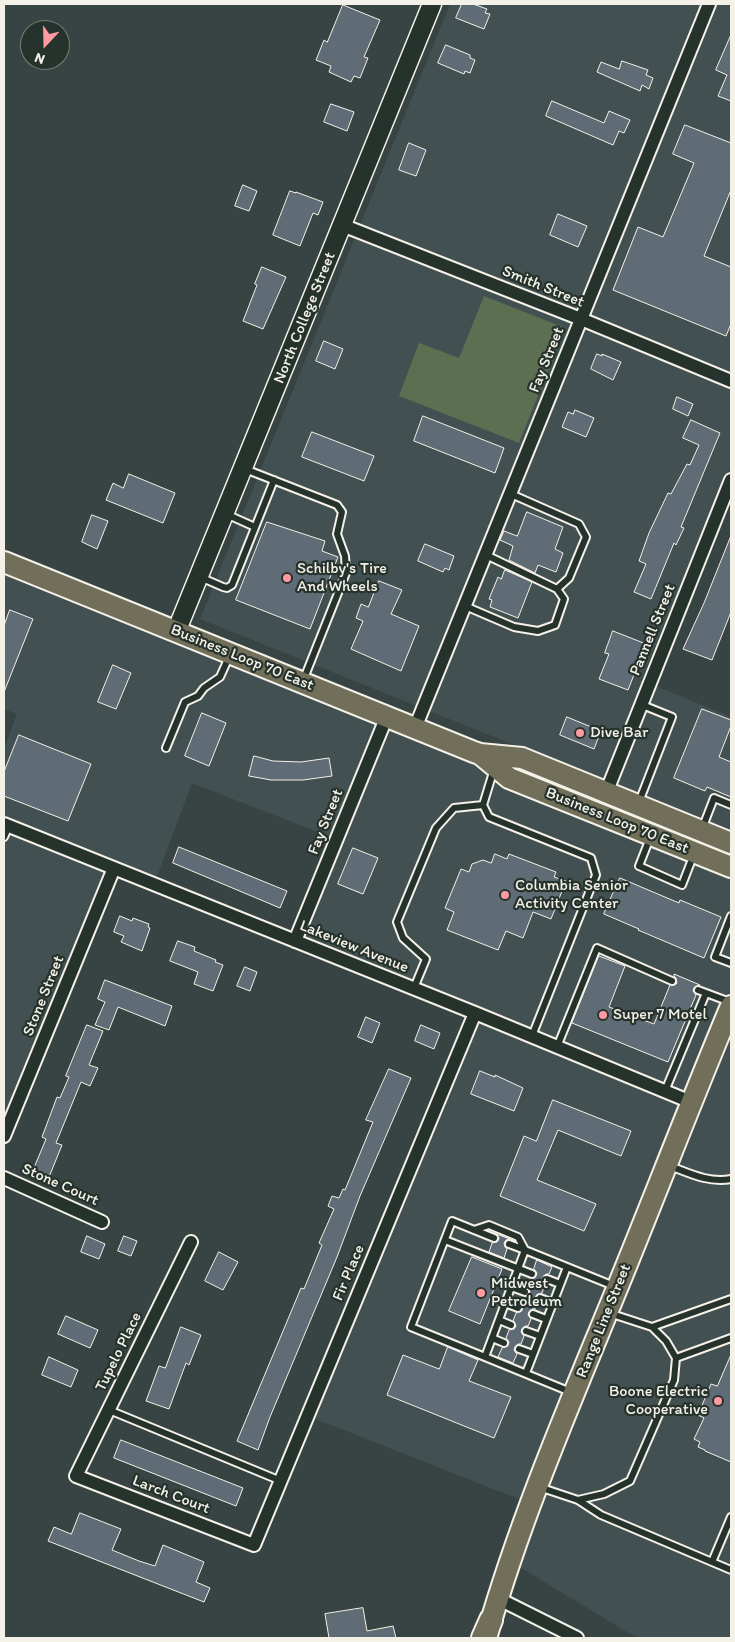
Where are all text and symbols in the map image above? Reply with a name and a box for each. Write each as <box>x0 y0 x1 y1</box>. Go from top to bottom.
north arrow <box>20 20 70 70</box>
text: N <box>32 49 47 68</box>
street label: North College Street <box>270 249 340 387</box>
street label: Smith Street <box>499 262 587 312</box>
street label: Fay Street <box>525 324 569 396</box>
place label: Schilby's Tire And Wheels <box>297 559 387 597</box>
marker: Schilby's Tire And Wheels <box>281 572 293 584</box>
street label: Pannell Street <box>626 581 680 679</box>
street label: Business Loop 70 East <box>168 621 316 695</box>
place label: Dive Bar <box>590 723 648 743</box>
marker: Dive Bar <box>574 727 586 739</box>
street label: Business Loop 70 East <box>543 784 691 858</box>
street label: Fay Street <box>304 786 348 858</box>
place label: Columbia Senior Activity Center <box>515 876 628 914</box>
marker: Columbia Senior Activity Center <box>499 889 511 901</box>
street label: Lakeview Avenue <box>297 916 411 978</box>
street label: Stone Street <box>19 953 69 1039</box>
place label: Super 7 Motel <box>613 1005 707 1025</box>
marker: Super 7 Motel <box>597 1009 609 1021</box>
street label: Stone Court <box>18 1159 102 1211</box>
street label: Fir Place <box>329 1242 369 1304</box>
street label: Range Line Street <box>572 1261 636 1381</box>
place label: Midwest Petroleum <box>491 1274 562 1312</box>
marker: Midwest Petroleum <box>475 1287 487 1299</box>
street label: Tupelo Place <box>92 1309 146 1395</box>
place label: Boone Electric Cooperative <box>609 1382 708 1420</box>
marker: Boone Electric Cooperative <box>712 1395 724 1407</box>
street label: Larch Court <box>129 1471 213 1519</box>

